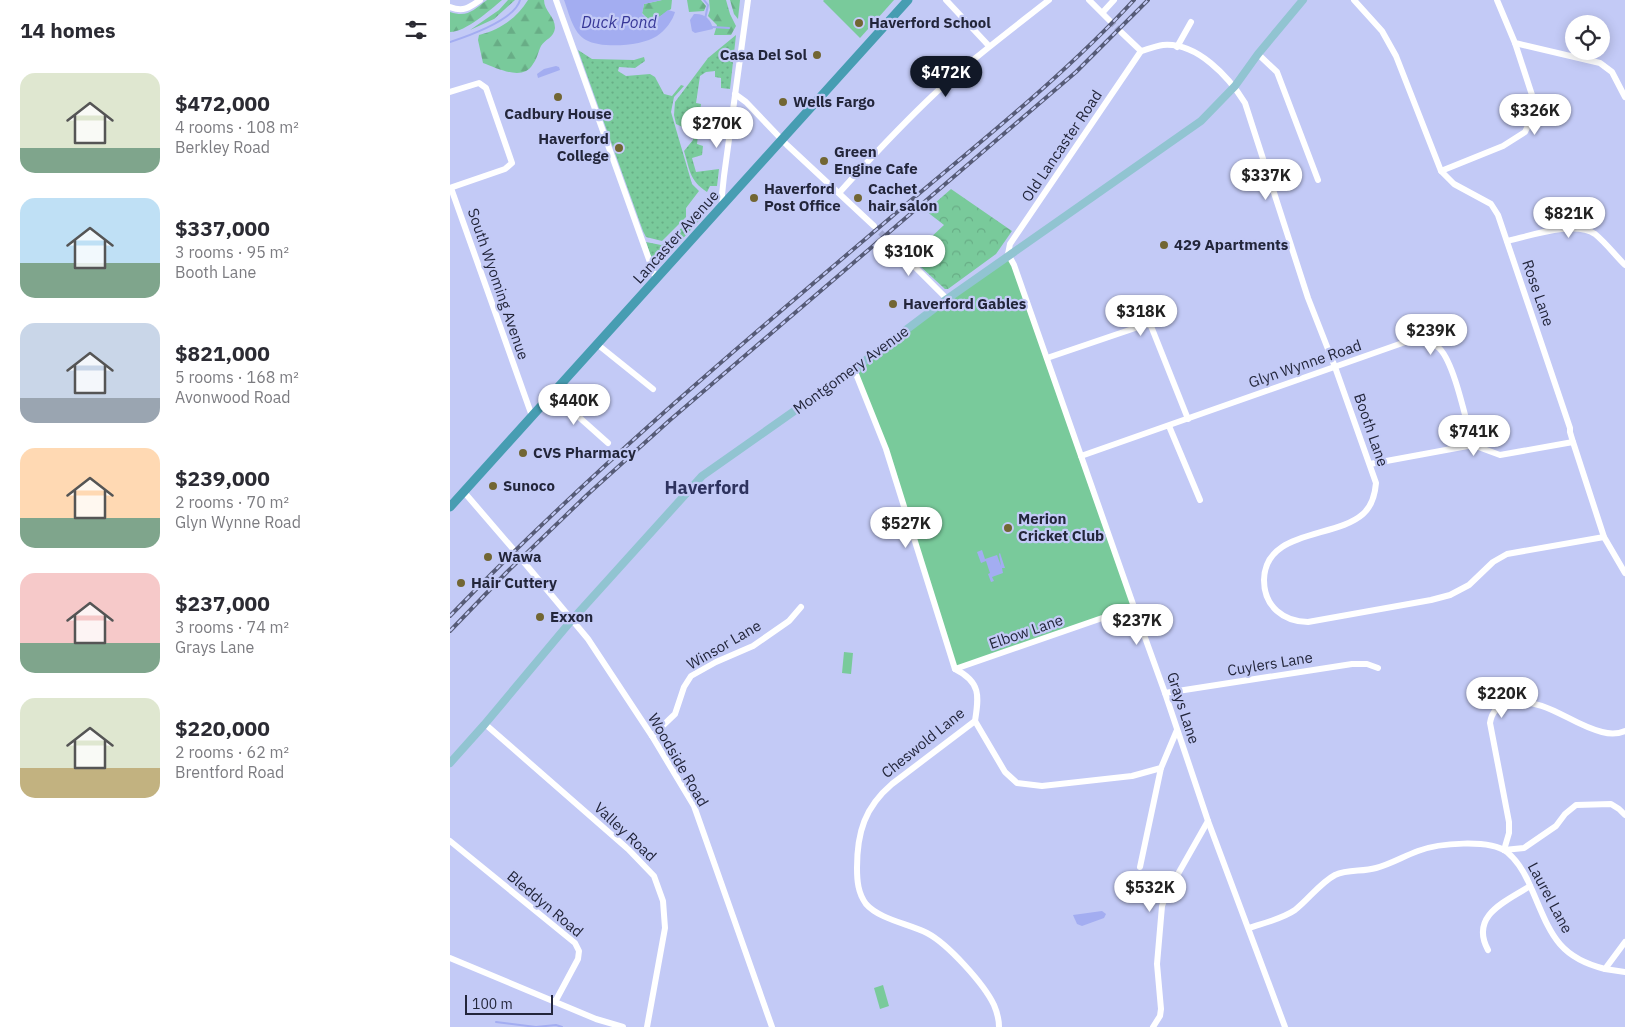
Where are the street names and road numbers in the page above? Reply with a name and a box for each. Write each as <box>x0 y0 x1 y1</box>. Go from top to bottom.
street label: Old Lancaster Road <box>1017 86 1106 205</box>
street label: Lancaster Avenue <box>629 186 723 287</box>
street label: South Wyoming Avenue <box>464 206 533 362</box>
street label: Rose Lane <box>1518 257 1559 329</box>
street label: Montgomery Avenue <box>789 321 912 418</box>
street label: Glyn Wynne Road <box>1246 335 1364 392</box>
street label: Booth Lane <box>1350 391 1393 469</box>
street label: Elbow Lane <box>986 610 1065 653</box>
street label: Winsor Lane <box>683 616 764 673</box>
street label: Cuylers Lane <box>1226 647 1314 680</box>
street label: Grays Lane <box>1163 670 1204 746</box>
street label: Cheswold Lane <box>877 703 968 782</box>
street label: Woodside Road <box>644 710 713 810</box>
street label: Valley Road <box>590 798 661 865</box>
street label: Laurel Lane <box>1524 859 1577 936</box>
street label: Bleddyn Road <box>503 866 587 941</box>

